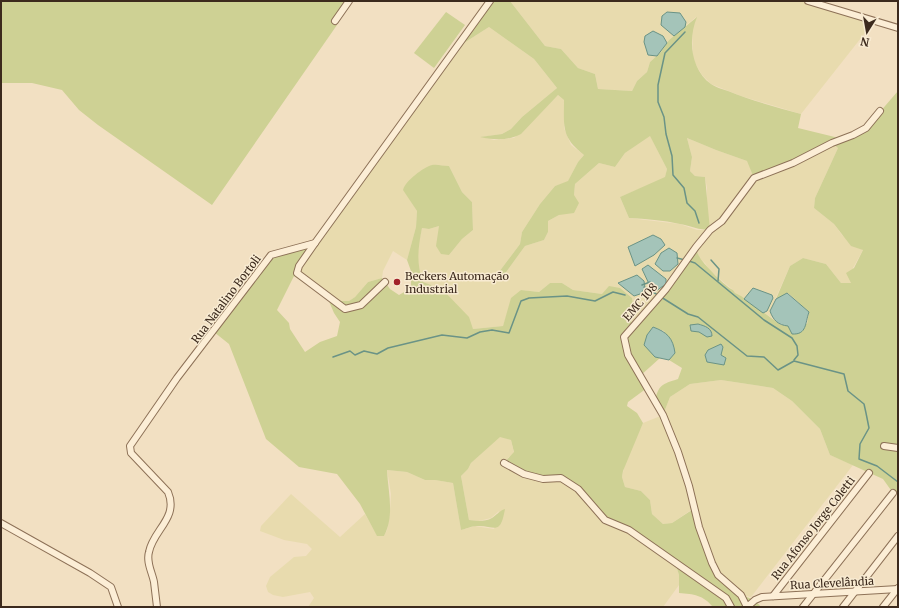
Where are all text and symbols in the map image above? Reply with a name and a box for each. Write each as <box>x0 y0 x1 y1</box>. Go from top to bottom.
north arrow <box>847 12 887 52</box>
text: N <box>859 34 871 50</box>
street label: Rua Natalino Bortoli <box>188 252 264 346</box>
place label: Beckers Automação Industrial <box>405 269 509 296</box>
marker: Beckers Automação Industrial <box>392 277 402 287</box>
street label: EMC 108 <box>620 280 661 324</box>
street label: Rua Afonso Jorge Coletti <box>768 473 858 583</box>
street label: Rua Clevelândia <box>790 574 874 592</box>

